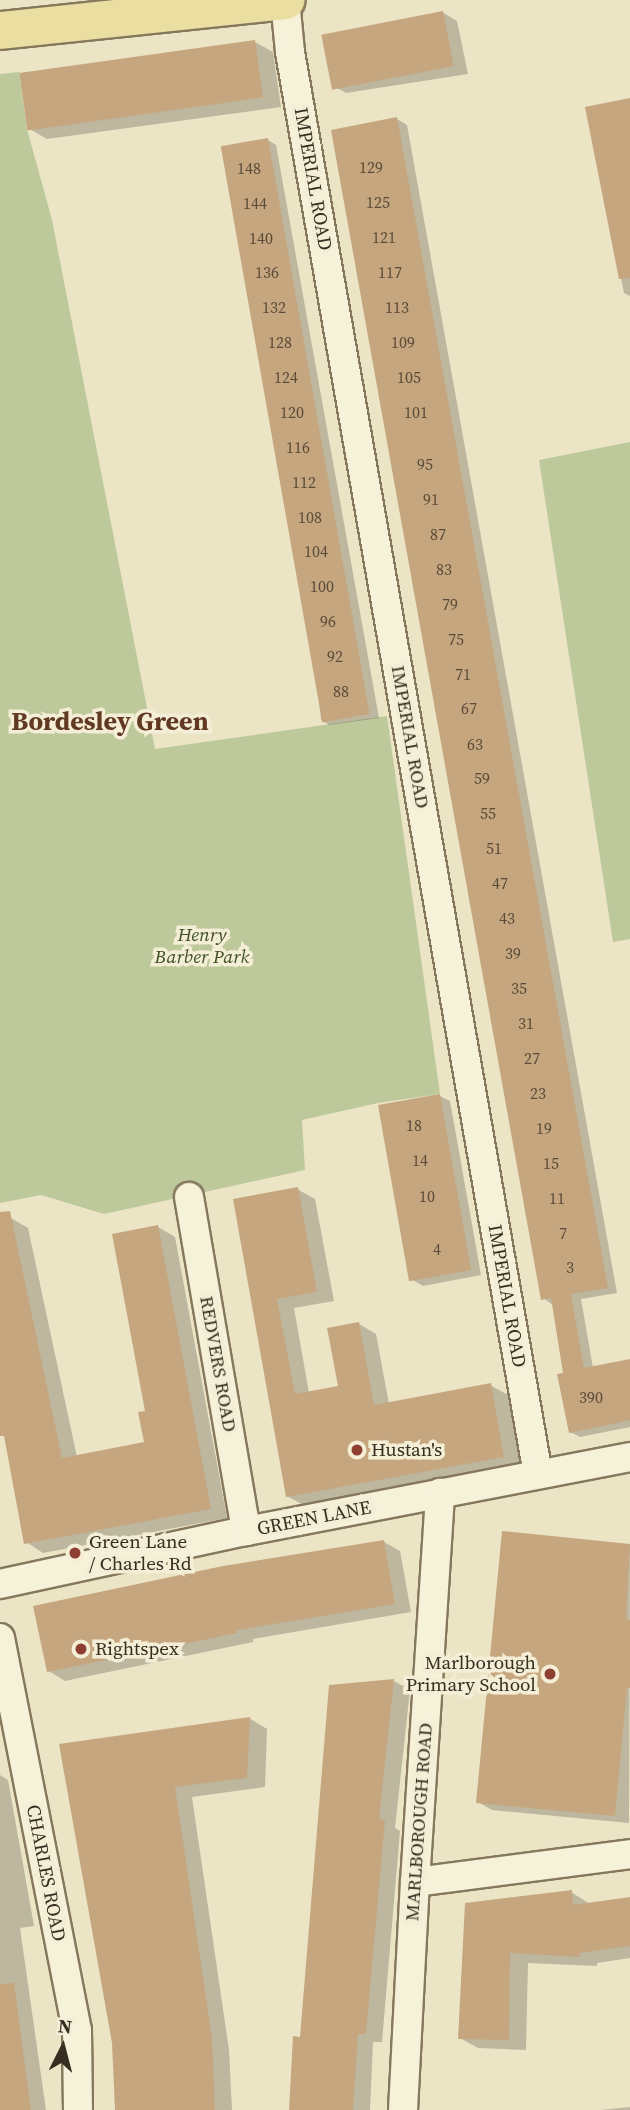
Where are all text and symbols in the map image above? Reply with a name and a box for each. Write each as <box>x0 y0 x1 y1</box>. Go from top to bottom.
street label: IMPERIAL ROAD <box>289 106 337 252</box>
house number: 129 <box>359 157 383 177</box>
house number: 148 <box>237 158 261 178</box>
house number: 125 <box>366 192 390 212</box>
house number: 144 <box>243 193 267 213</box>
house number: 121 <box>372 227 396 247</box>
house number: 140 <box>249 228 273 248</box>
house number: 136 <box>255 262 279 282</box>
house number: 117 <box>378 262 402 282</box>
house number: 132 <box>262 297 286 317</box>
house number: 113 <box>385 297 409 317</box>
house number: 128 <box>268 332 292 352</box>
house number: 109 <box>391 332 415 352</box>
house number: 124 <box>274 367 298 387</box>
house number: 105 <box>397 367 421 387</box>
house number: 120 <box>280 402 304 422</box>
house number: 101 <box>404 402 428 422</box>
house number: 116 <box>286 437 310 457</box>
house number: 95 <box>417 454 433 474</box>
house number: 112 <box>292 472 316 492</box>
house number: 91 <box>423 489 439 509</box>
house number: 108 <box>298 507 322 527</box>
house number: 87 <box>430 524 446 544</box>
house number: 104 <box>304 541 328 561</box>
house number: 83 <box>436 559 452 579</box>
house number: 100 <box>310 576 334 596</box>
house number: 79 <box>442 594 458 614</box>
house number: 96 <box>320 611 336 631</box>
house number: 75 <box>448 629 464 649</box>
house number: 92 <box>327 646 343 666</box>
street label: IMPERIAL ROAD <box>386 664 434 810</box>
house number: 71 <box>455 664 471 684</box>
house number: 88 <box>333 681 349 701</box>
house number: 67 <box>461 698 477 718</box>
district label: Bordesley Green <box>11 706 209 738</box>
house number: 63 <box>467 734 483 754</box>
house number: 59 <box>474 768 490 788</box>
house number: 55 <box>480 803 496 823</box>
house number: 51 <box>486 838 502 858</box>
house number: 47 <box>492 873 508 893</box>
house number: 43 <box>499 908 515 928</box>
park label: Henry Barber Park <box>155 924 249 968</box>
house number: 39 <box>505 943 521 963</box>
house number: 35 <box>511 978 527 998</box>
house number: 31 <box>518 1013 534 1033</box>
house number: 27 <box>524 1048 540 1068</box>
house number: 23 <box>530 1083 546 1103</box>
house number: 18 <box>406 1115 422 1135</box>
house number: 19 <box>536 1118 552 1138</box>
house number: 14 <box>412 1150 428 1170</box>
house number: 15 <box>543 1153 559 1173</box>
house number: 10 <box>419 1186 435 1206</box>
house number: 11 <box>549 1188 565 1208</box>
street label: IMPERIAL ROAD <box>483 1223 531 1369</box>
house number: 7 <box>559 1223 567 1243</box>
house number: 4 <box>433 1239 441 1259</box>
house number: 3 <box>566 1257 574 1277</box>
street label: REDVERS ROAD <box>195 1294 241 1434</box>
house number: 390 <box>579 1387 603 1407</box>
place label: Hustan's <box>371 1439 442 1461</box>
marker: Hustan's <box>349 1442 365 1458</box>
street label: GREEN LANE <box>255 1496 373 1540</box>
place label: Green Lane / Charles Rd <box>89 1531 191 1575</box>
marker: Green Lane / Charles Rd <box>67 1545 83 1561</box>
place label: Rightspex <box>95 1638 179 1660</box>
marker: Rightspex <box>73 1641 89 1657</box>
place label: Marlborough Primary School <box>406 1652 536 1696</box>
marker: Marlborough Primary School <box>542 1666 558 1682</box>
street label: MARLBOROUGH ROAD <box>401 1722 437 1922</box>
street label: CHARLES ROAD <box>22 1803 70 1943</box>
north arrow <box>28 2012 98 2082</box>
text: N <box>57 2012 73 2040</box>

